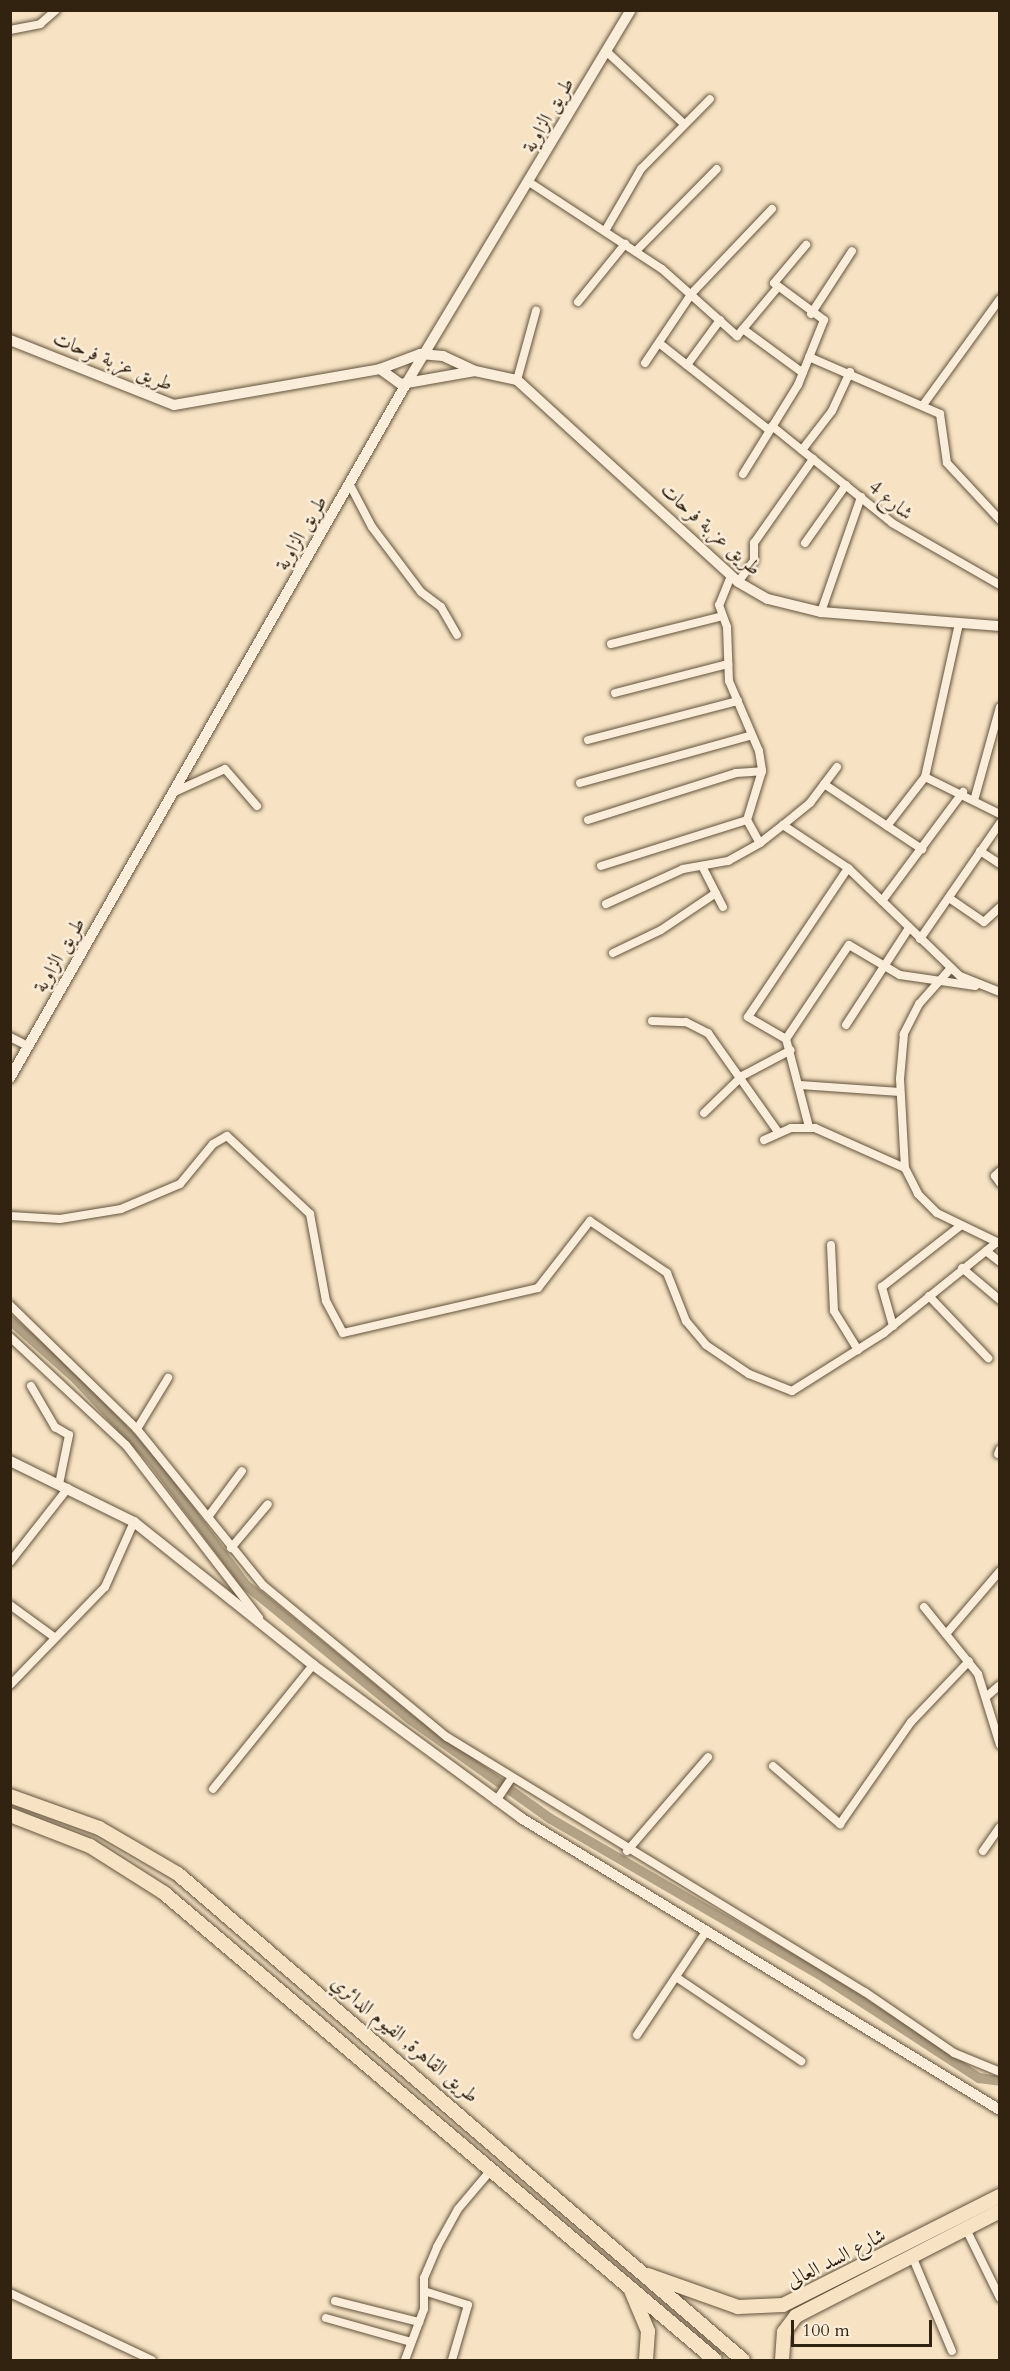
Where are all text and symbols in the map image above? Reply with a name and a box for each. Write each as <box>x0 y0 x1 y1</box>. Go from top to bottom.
street label: طريق الزاوية <box>517 73 579 157</box>
street label: طريق عزبة فرحات <box>49 326 177 396</box>
street label: شارع 4 <box>864 475 918 525</box>
street label: طريق عزبة فرحات <box>656 477 766 581</box>
street label: طريق الزاوية <box>270 491 332 575</box>
street label: طريق الزاوية <box>28 913 90 997</box>
street label: طريق القاهرة, الفيوم الدائري <box>326 1970 484 2108</box>
street label: شارع السد العالى <box>782 2223 890 2293</box>
scale bar <box>794 2308 935 2346</box>
text: 100 m <box>802 2318 850 2343</box>

